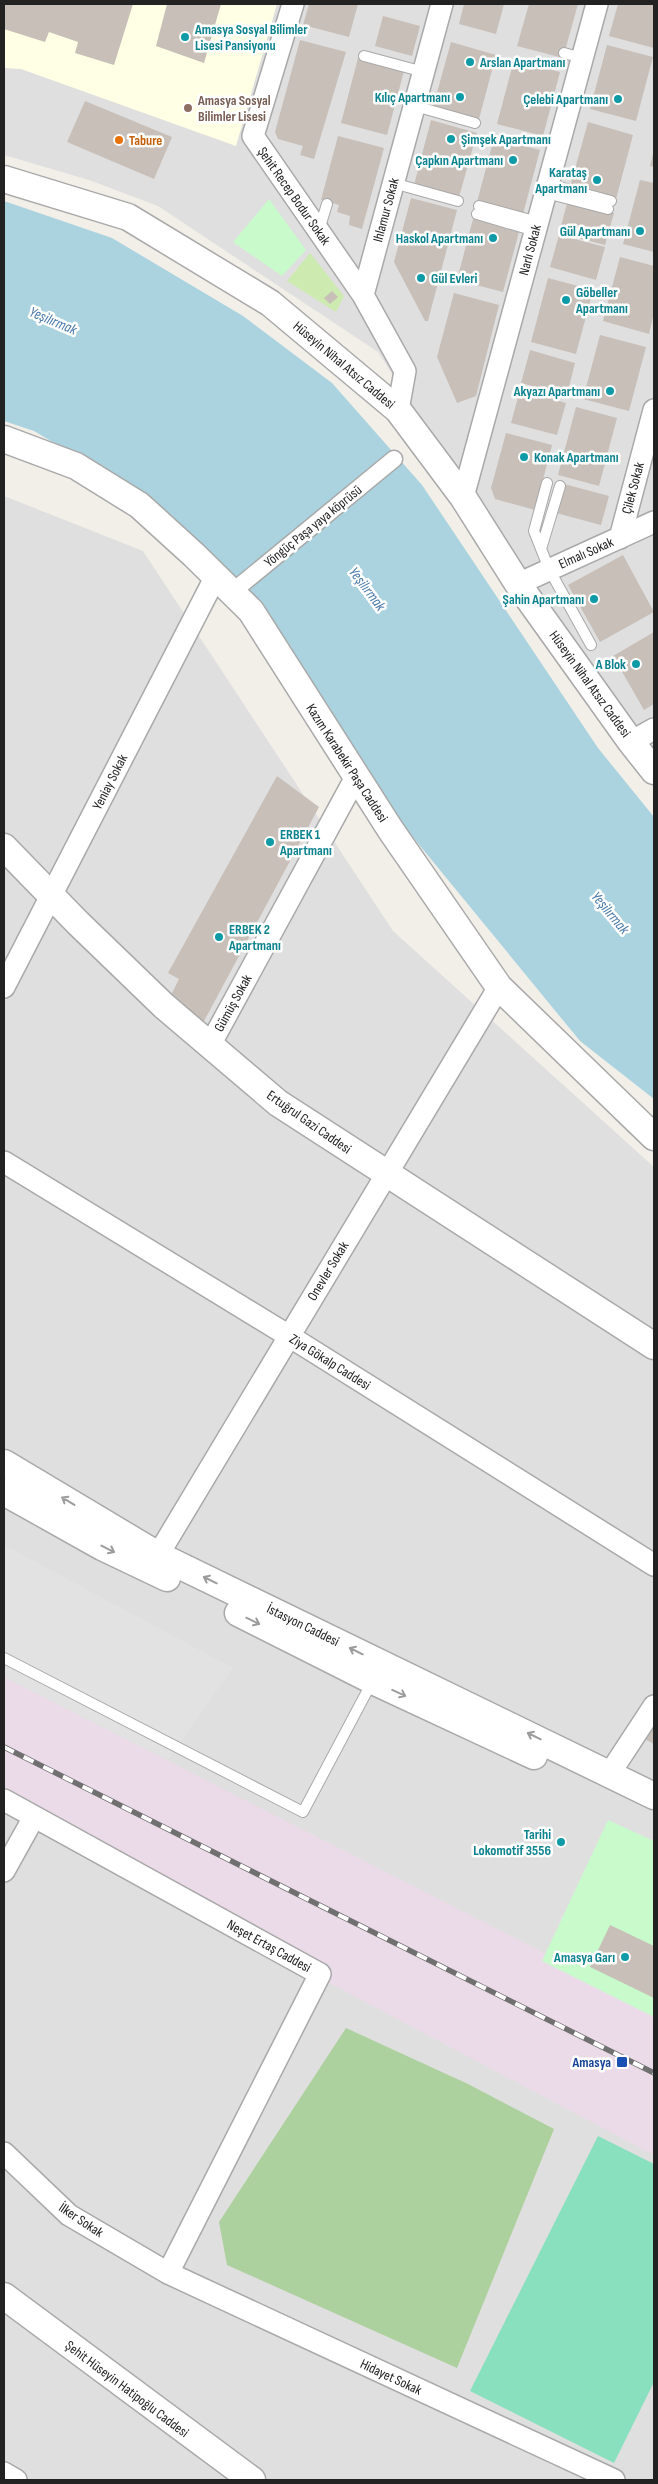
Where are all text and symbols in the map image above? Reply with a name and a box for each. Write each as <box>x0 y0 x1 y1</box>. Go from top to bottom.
place label: Amasya Sosyal Bilimler Lisesi Pansiyonu <box>194 21 308 54</box>
marker: Amasya Sosyal Bilimler Lisesi Pansiyonu <box>179 31 191 43</box>
place label: Arslan Apartmanı <box>479 54 565 71</box>
marker: Arslan Apartmanı <box>464 56 476 68</box>
place label: Kılıç Apartmanı <box>375 89 450 106</box>
marker: Kılıç Apartmanı <box>454 91 466 103</box>
place label: Çelebi Apartmanı <box>523 91 608 108</box>
place label: Amasya Sosyal Bilimler Lisesi <box>197 92 271 125</box>
marker: Çelebi Apartmanı <box>612 93 624 105</box>
marker: Amasya Sosyal Bilimler Lisesi <box>182 102 194 114</box>
place label: Şimşek Apartmanı <box>461 131 551 148</box>
place label: Tabure <box>129 132 162 149</box>
marker: Şimşek Apartmanı <box>445 133 457 145</box>
marker: Tabure <box>113 134 125 146</box>
street label: Şehit Recep Bodur Sokak <box>254 144 335 249</box>
place label: Çapkın Apartmanı <box>415 152 503 169</box>
marker: Çapkın Apartmanı <box>507 154 519 166</box>
place label: Karataş Apartmanı <box>534 164 587 197</box>
marker: Karataş Apartmanı <box>591 174 603 186</box>
street label: Ihlamur Sokak <box>369 175 403 244</box>
street label: Narlı Sokak <box>515 222 545 277</box>
place label: Gül Apartmanı <box>560 223 630 240</box>
marker: Gül Apartmanı <box>634 225 646 237</box>
place label: Haskol Apartmanı <box>396 230 483 247</box>
marker: Haskol Apartmanı <box>487 232 499 244</box>
place label: Gül Evleri <box>431 270 478 287</box>
marker: Gül Evleri <box>415 272 427 284</box>
place label: Göbeller Apartmanı <box>575 284 628 317</box>
marker: Göbeller Apartmanı <box>560 294 572 306</box>
water label: Yeşilırmak <box>26 302 80 340</box>
street label: Hüseyin Nihal Atsız Caddesi <box>290 317 398 413</box>
place label: Akyazı Apartmanı <box>513 383 600 400</box>
marker: Akyazı Apartmanı <box>604 385 616 397</box>
place label: Konak Apartmanı <box>534 449 619 466</box>
marker: Konak Apartmanı <box>518 451 530 463</box>
street label: Çilek Sokak <box>618 460 648 516</box>
street label: Yöngüç Paşa yaya köprüsü <box>261 481 365 571</box>
street label: Elmalı Sokak <box>556 533 617 573</box>
water label: Yeşilırmak <box>344 563 390 615</box>
place label: Şahin Apartmanı <box>503 591 584 608</box>
marker: Şahin Apartmanı <box>588 593 600 605</box>
street label: Hüseyin Nihal Atsız Caddesi <box>546 627 634 741</box>
place label: A Blok <box>595 656 626 673</box>
marker: A Blok <box>630 658 642 670</box>
street label: Kazım Karabekir Paşa Caddesi <box>302 701 392 825</box>
street label: Yeniay Sokak <box>89 751 132 813</box>
place label: ERBEK 1 Apartmanı <box>279 826 332 859</box>
marker: ERBEK 1 Apartmanı <box>264 836 276 848</box>
water label: Yeşilırmak <box>587 888 634 939</box>
place label: ERBEK 2 Apartmanı <box>228 921 281 954</box>
marker: ERBEK 2 Apartmanı <box>213 931 225 943</box>
street label: Gümüş Sokak <box>210 971 256 1035</box>
street label: Ertuğrul Gazi Caddesi <box>263 1087 355 1157</box>
street label: Onevler Sokak <box>304 1238 353 1304</box>
street label: Ziya Gökalp Caddesi <box>286 1330 374 1394</box>
one-way arrow <box>61 1496 75 1506</box>
one-way arrow <box>100 1545 115 1554</box>
one-way arrow <box>203 1575 218 1584</box>
street label: İstasyon Caddesi <box>264 1600 342 1650</box>
one-way arrow <box>246 1616 261 1626</box>
one-way arrow <box>349 1645 364 1655</box>
one-way arrow <box>391 1689 406 1699</box>
one-way arrow <box>527 1731 542 1741</box>
place label: Tarihi Lokomotif 3556 <box>473 1826 551 1859</box>
marker: Tarihi Lokomotif 3556 <box>555 1836 567 1848</box>
street label: Neşet Ertaş Caddesi <box>224 1916 314 1976</box>
place label: Amasya Garı <box>553 1949 615 1966</box>
marker: Amasya Garı <box>619 1951 631 1963</box>
place label: Amasya <box>571 2054 611 2071</box>
marker: Amasya <box>615 2055 629 2069</box>
street label: İlker Sokak <box>55 2199 107 2241</box>
street label: Şehit Hüseyin Hatipoğlu Caddesi <box>62 2337 192 2441</box>
street label: Hidayet Sokak <box>357 2355 425 2399</box>

